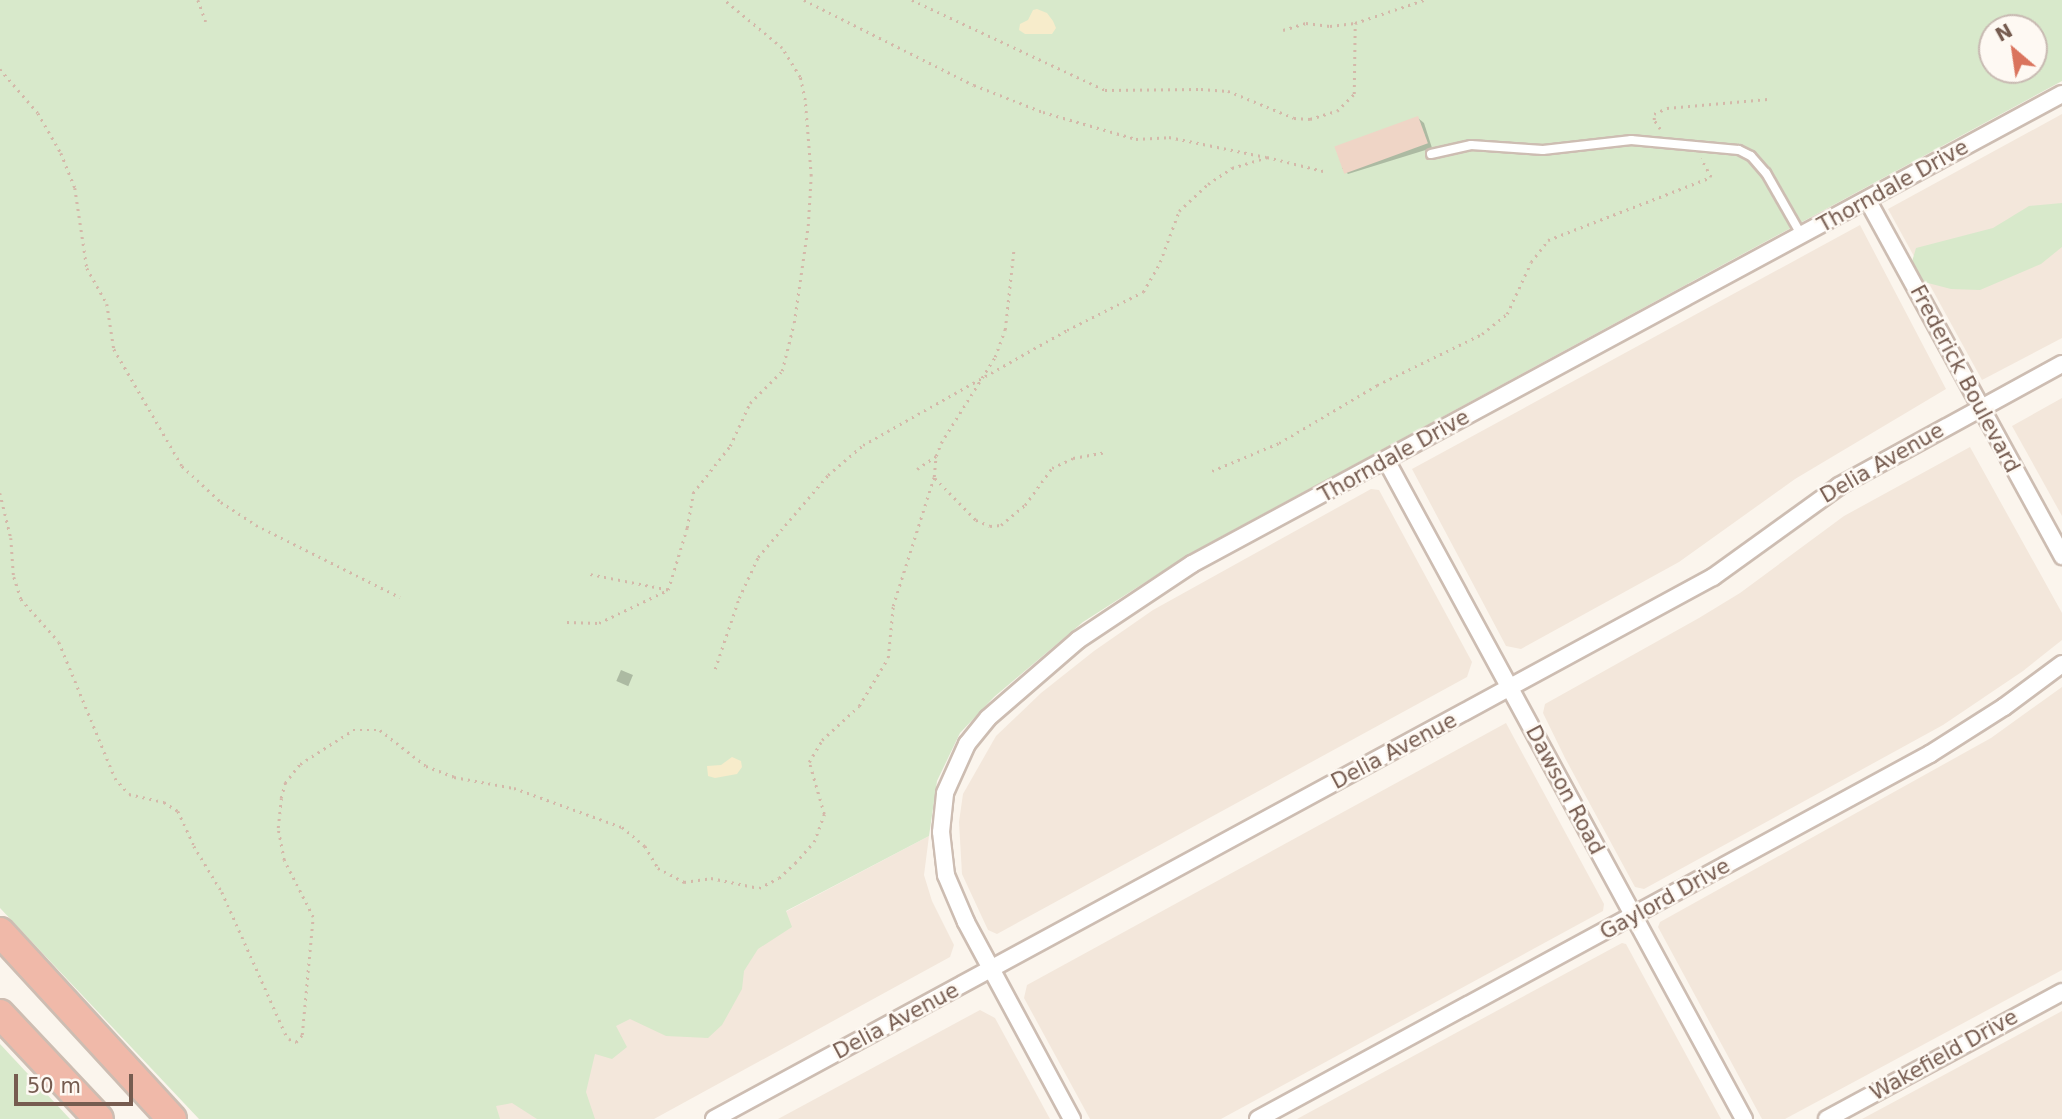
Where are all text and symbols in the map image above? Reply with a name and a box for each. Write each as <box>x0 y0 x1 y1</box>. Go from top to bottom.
north arrow <box>1978 14 2048 84</box>
text: N <box>1991 19 2016 46</box>
street label: Thorndale Drive <box>1813 134 1973 238</box>
street label: Frederick Boulevard <box>1905 281 2025 477</box>
street label: Thorndale Drive <box>1314 404 1474 508</box>
street label: Delia Avenue <box>1816 418 1948 508</box>
street label: Delia Avenue <box>1327 707 1461 795</box>
street label: Dawson Road <box>1520 721 1610 859</box>
street label: Gaylord Drive <box>1596 853 1734 945</box>
street label: Delia Avenue <box>829 977 963 1065</box>
street label: Wakefield Drive <box>1866 1004 2022 1106</box>
scale bar <box>18 1060 136 1104</box>
text: 50 m <box>27 1074 81 1098</box>

